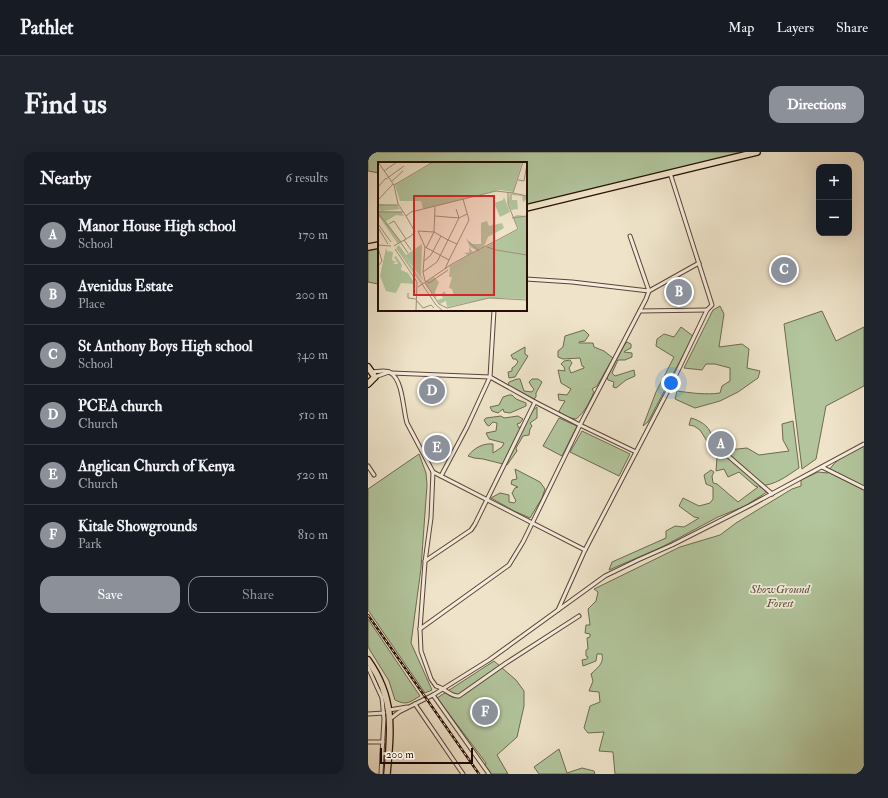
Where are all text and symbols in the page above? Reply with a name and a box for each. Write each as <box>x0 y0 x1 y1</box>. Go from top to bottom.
text: Pathlet <box>20 16 74 40</box>
text: Map <box>728 19 754 36</box>
text: Layers <box>776 19 814 36</box>
text: Share <box>836 19 868 36</box>
button: Directions <box>769 86 864 123</box>
text: Find us <box>24 87 107 122</box>
inset map <box>378 162 527 311</box>
map controls <box>816 164 852 236</box>
button: + <box>816 164 852 200</box>
text: Nearby <box>40 168 91 189</box>
text: 6 results <box>285 170 328 186</box>
button: − <box>816 200 852 236</box>
text: Manor House High school <box>78 217 236 236</box>
text: A <box>49 227 57 243</box>
text: 170 m <box>298 227 328 243</box>
text: School <box>78 236 113 252</box>
pin: C <box>771 255 797 285</box>
text: Avenidus Estate <box>78 277 173 296</box>
pin: B <box>666 277 692 307</box>
text: B <box>49 287 57 303</box>
text: 200 m <box>295 287 328 303</box>
text: Place <box>78 296 105 312</box>
text: St Anthony Boys High school <box>78 337 253 356</box>
text: C <box>48 347 58 363</box>
text: 340 m <box>297 347 328 363</box>
text: School <box>78 356 113 372</box>
your location <box>661 373 681 393</box>
pin: D <box>419 376 445 406</box>
text: PCEA church <box>78 397 162 416</box>
text: D <box>48 407 58 423</box>
text: 510 m <box>298 407 328 423</box>
text: Church <box>78 416 118 432</box>
pin: A <box>708 429 734 459</box>
pin: E <box>424 433 450 463</box>
text: Anglican Church of Kenya <box>78 457 235 476</box>
text: E <box>48 467 58 483</box>
text: 520 m <box>296 467 328 483</box>
text: Church <box>78 476 118 492</box>
text: Kitale Showgrounds <box>78 517 197 536</box>
text: F <box>49 527 57 543</box>
text: 810 m <box>298 527 328 543</box>
text: Park <box>78 536 102 552</box>
button: Save <box>40 576 180 613</box>
button: Share <box>188 576 328 613</box>
park label: ShowGround Forest <box>749 582 811 611</box>
pin: F <box>472 697 498 727</box>
scale bar <box>380 746 473 765</box>
text: 200 m <box>386 748 414 761</box>

